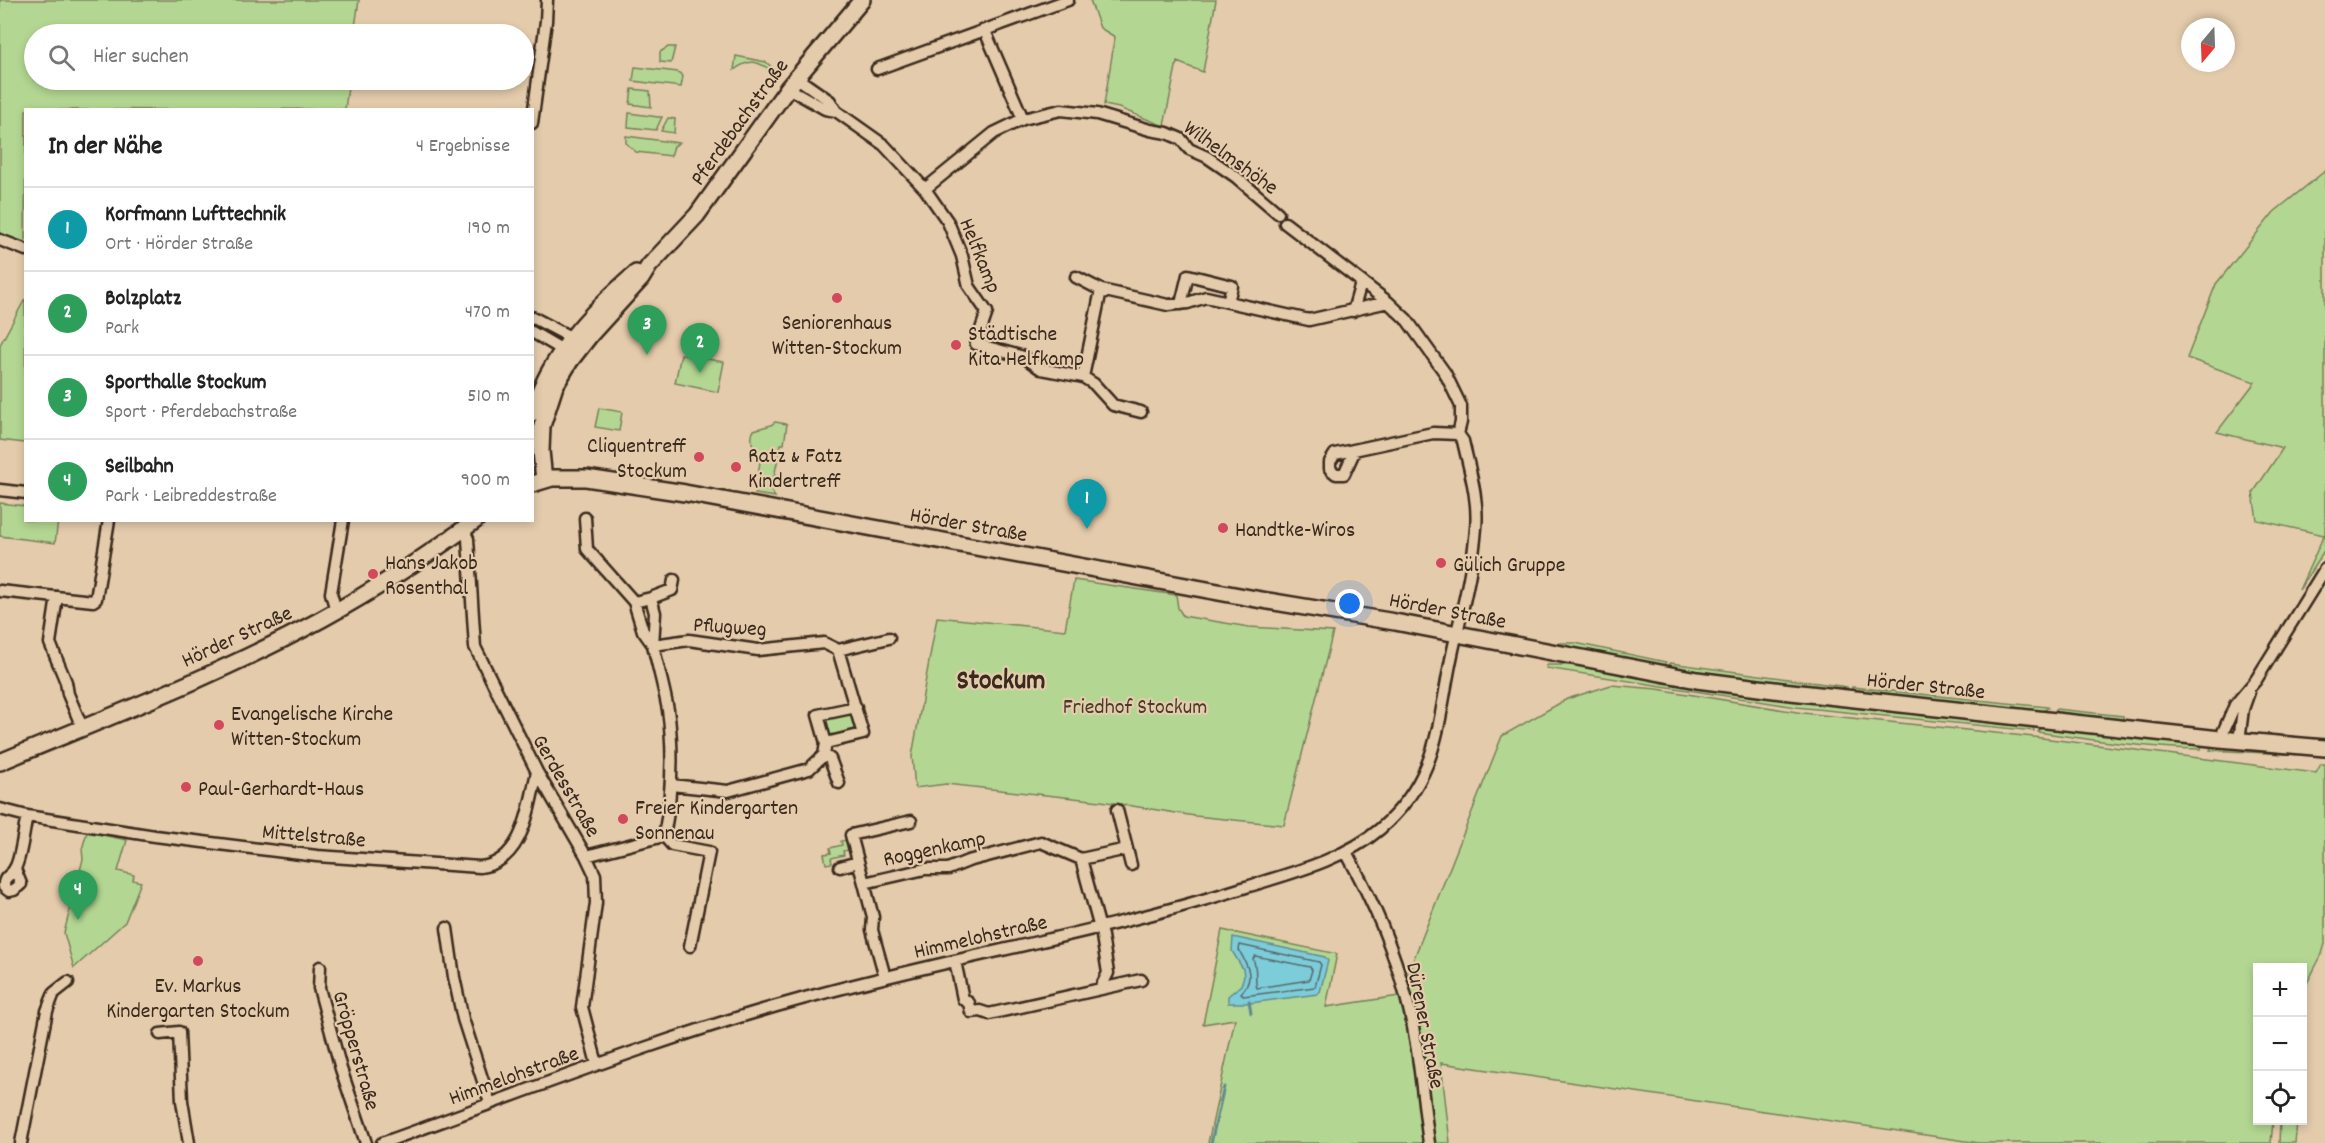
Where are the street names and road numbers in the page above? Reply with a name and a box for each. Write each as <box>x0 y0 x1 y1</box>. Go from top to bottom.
street label: Pferdebachstraße <box>684 53 798 193</box>
street label: Wilhelmshöhe <box>1176 114 1284 204</box>
street label: Helfkamp <box>950 214 1008 299</box>
street label: Hörder Straße <box>907 501 1030 552</box>
street label: Hörder Straße <box>1386 586 1509 639</box>
street label: Hörder Straße <box>177 599 298 677</box>
street label: Pflugweg <box>692 610 768 647</box>
street label: Hörder Straße <box>1865 666 1986 709</box>
street label: Gerdesstraße <box>523 730 607 844</box>
street label: Mittelstraße <box>261 818 367 857</box>
street label: Roggenkamp <box>881 824 989 876</box>
street label: Himmelohstraße <box>911 908 1051 969</box>
street label: Dürener Straße <box>1396 960 1451 1092</box>
street label: Gröpperstraße <box>323 987 387 1114</box>
street label: Himmelohstraße <box>445 1039 584 1115</box>

